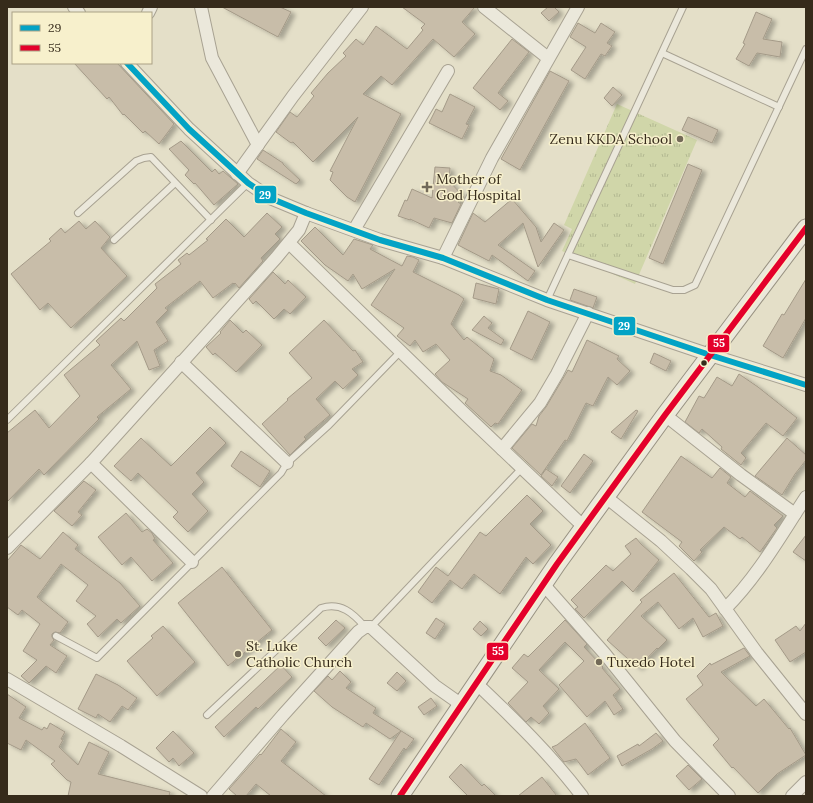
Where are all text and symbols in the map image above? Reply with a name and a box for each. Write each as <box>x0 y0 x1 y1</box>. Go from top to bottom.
legend <box>12 12 152 64</box>
text: 29 <box>48 20 61 35</box>
text: 55 <box>48 40 61 55</box>
place label: Zenu KKDA School <box>550 130 672 148</box>
marker: Zenu KKDA School <box>675 134 685 144</box>
place label: Mother of God Hospital <box>436 170 521 204</box>
marker: Mother of God Hospital <box>421 181 433 193</box>
line badge: 29 <box>254 185 277 204</box>
text: 29 <box>259 188 271 202</box>
line badge: 29 <box>613 316 636 336</box>
text: 29 <box>618 319 630 333</box>
line badge: 55 <box>707 334 730 353</box>
text: 55 <box>713 336 725 350</box>
unlabelled marker <box>699 358 709 368</box>
place label: St. Luke Catholic Church <box>246 637 352 671</box>
line badge: 55 <box>486 642 509 661</box>
text: 55 <box>492 644 504 658</box>
marker: St. Luke Catholic Church <box>233 649 243 659</box>
place label: Tuxedo Hotel <box>607 653 695 671</box>
marker: Tuxedo Hotel <box>594 657 604 667</box>

